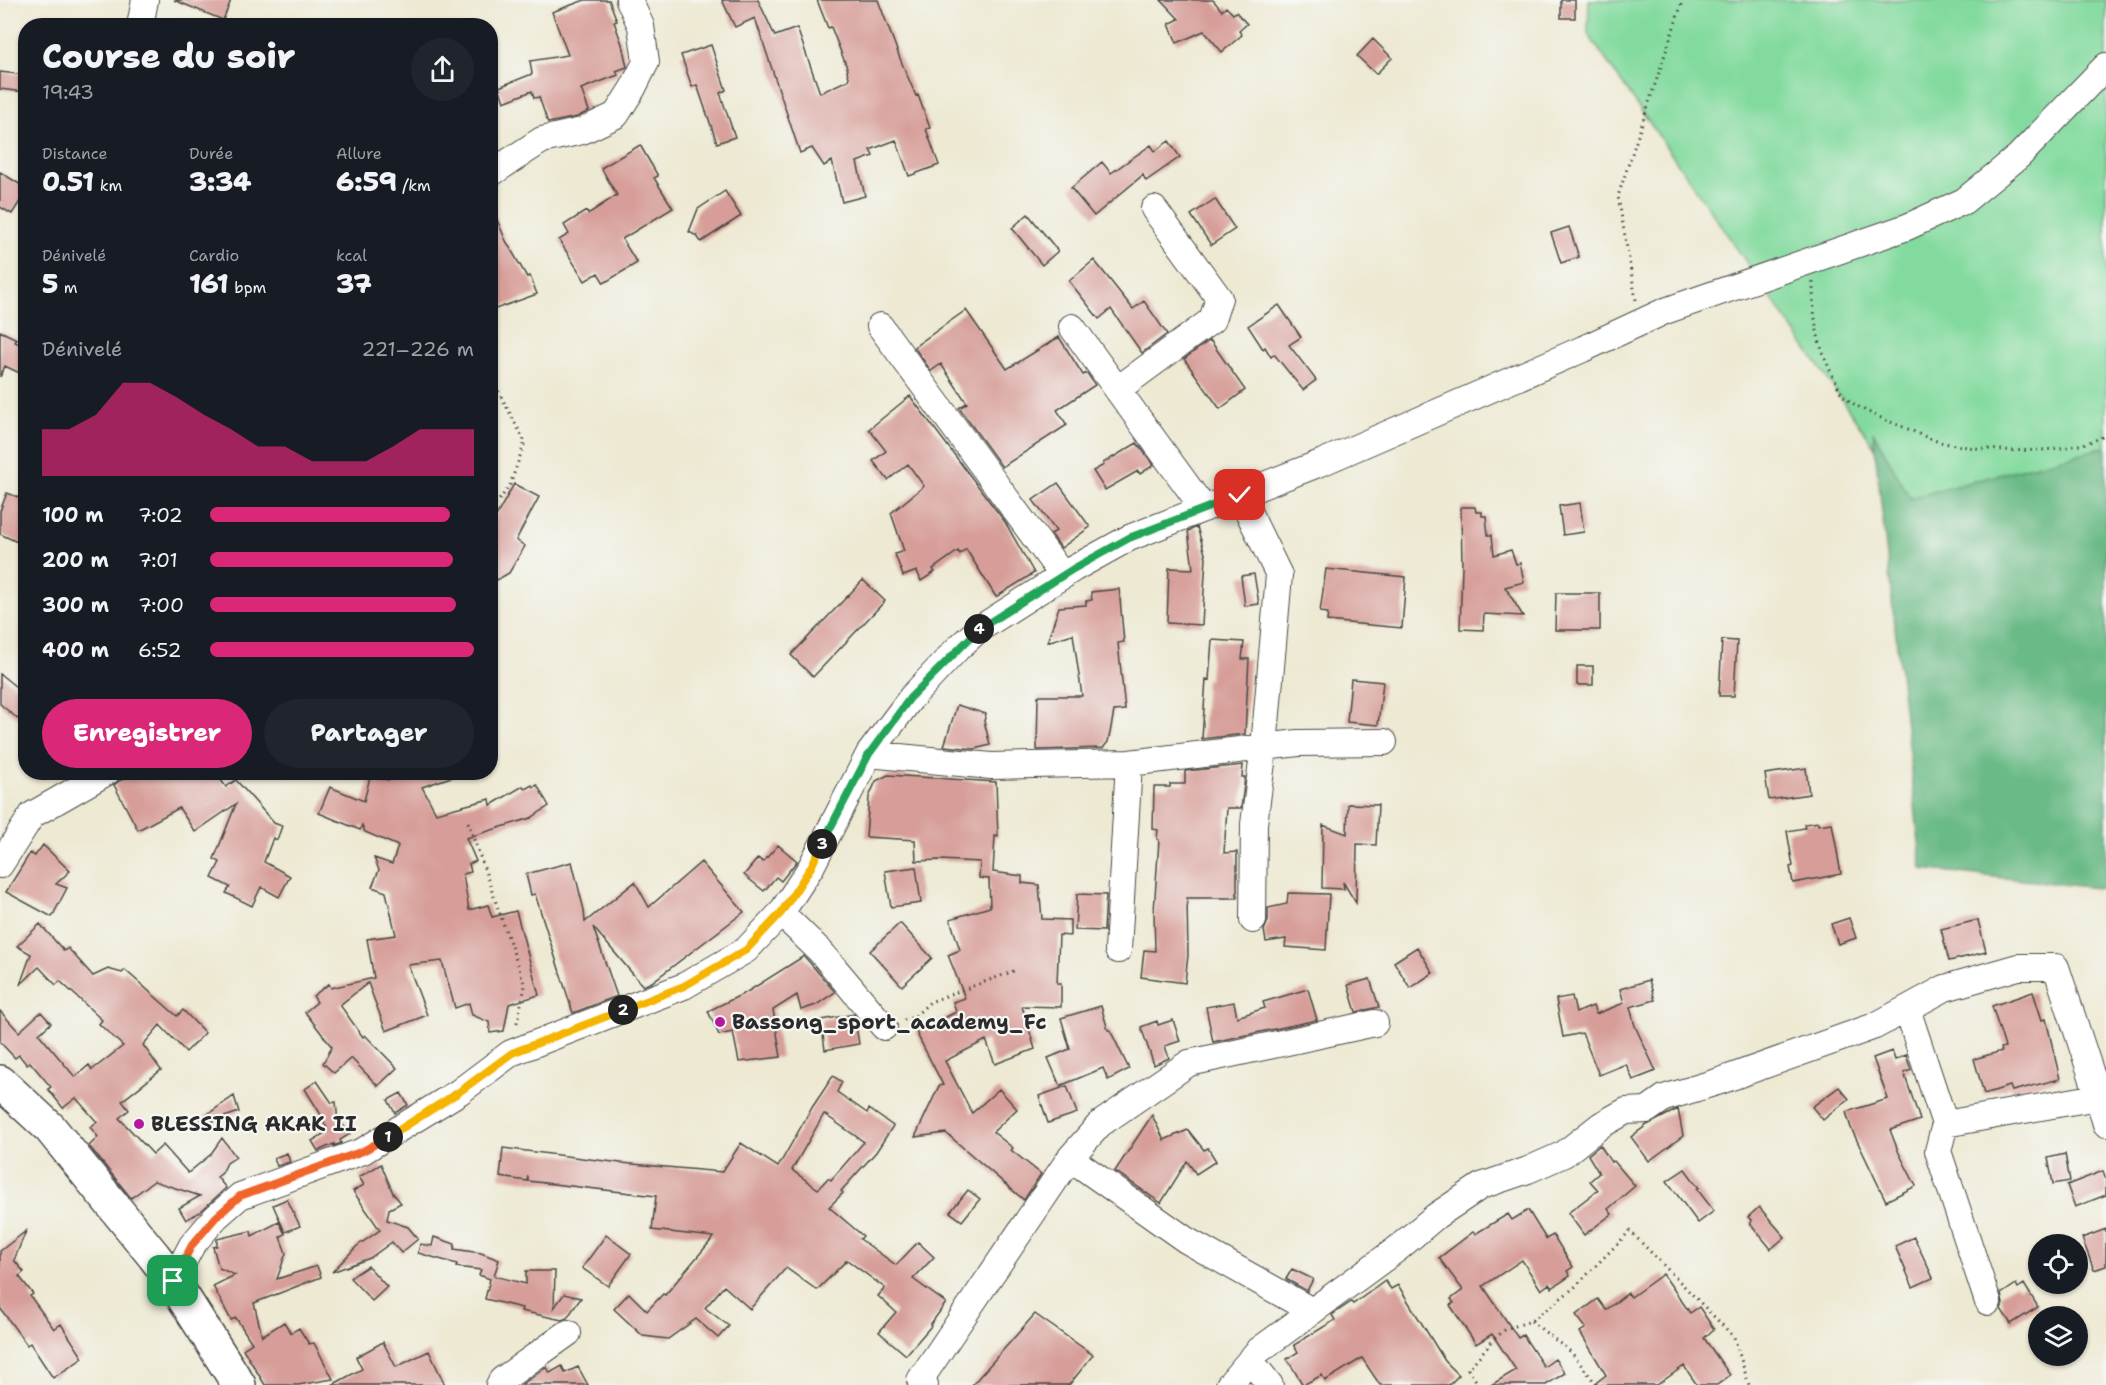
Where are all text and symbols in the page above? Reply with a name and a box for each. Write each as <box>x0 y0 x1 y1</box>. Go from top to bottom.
text: Course du soir <box>42 34 295 79</box>
button: share <box>411 38 474 101</box>
text: 19:43 <box>42 79 94 105</box>
text: Distance <box>42 143 108 164</box>
text: Durée <box>189 143 233 164</box>
text: Allure <box>336 143 382 164</box>
text: 0.51 <box>42 164 94 199</box>
text: 3:34 <box>189 164 251 199</box>
text: 6:59 <box>336 164 397 199</box>
text: km <box>94 175 122 196</box>
text: /km <box>397 175 431 196</box>
text: Dénivelé <box>42 245 106 266</box>
text: Cardio <box>189 245 239 266</box>
text: kcal <box>336 245 367 266</box>
text: 5 <box>42 266 58 301</box>
text: 161 <box>189 266 229 301</box>
text: 37 <box>336 266 372 301</box>
text: m <box>58 277 78 298</box>
text: bpm <box>229 277 266 298</box>
text: Dénivelé <box>42 336 122 362</box>
text: 221–226 m <box>361 336 474 362</box>
pin <box>1214 469 1265 520</box>
icon: check <box>1223 478 1256 511</box>
text: 100 m <box>42 502 104 528</box>
text: 7:02 <box>138 502 183 528</box>
text: 200 m <box>42 547 109 573</box>
text: 7:01 <box>138 547 178 573</box>
text: 300 m <box>42 592 109 618</box>
text: 7:00 <box>138 592 184 618</box>
pin: 4 <box>964 614 994 644</box>
text: 4 <box>973 618 985 639</box>
text: 400 m <box>42 637 109 663</box>
text: 6:52 <box>138 637 182 663</box>
button: Enregistrer <box>42 699 252 768</box>
button: Partager <box>264 699 474 768</box>
pin: 3 <box>807 829 837 859</box>
text: 3 <box>816 833 828 854</box>
pin: 2 <box>608 995 638 1025</box>
text: 2 <box>617 999 629 1020</box>
place label: Bassong_sport_academy_Fc <box>732 1008 1047 1036</box>
marker: Bassong_sport_academy_Fc <box>713 1015 727 1029</box>
place label: BLESSING AKAK II <box>151 1110 357 1138</box>
marker: BLESSING AKAK II <box>132 1117 146 1131</box>
pin: 1 <box>373 1122 403 1152</box>
text: 1 <box>384 1126 392 1147</box>
map controls <box>2028 1234 2088 1366</box>
button: locate <box>2028 1234 2088 1294</box>
pin <box>147 1255 198 1306</box>
icon: arrive <box>156 1264 189 1297</box>
button: layers <box>2028 1306 2088 1366</box>

